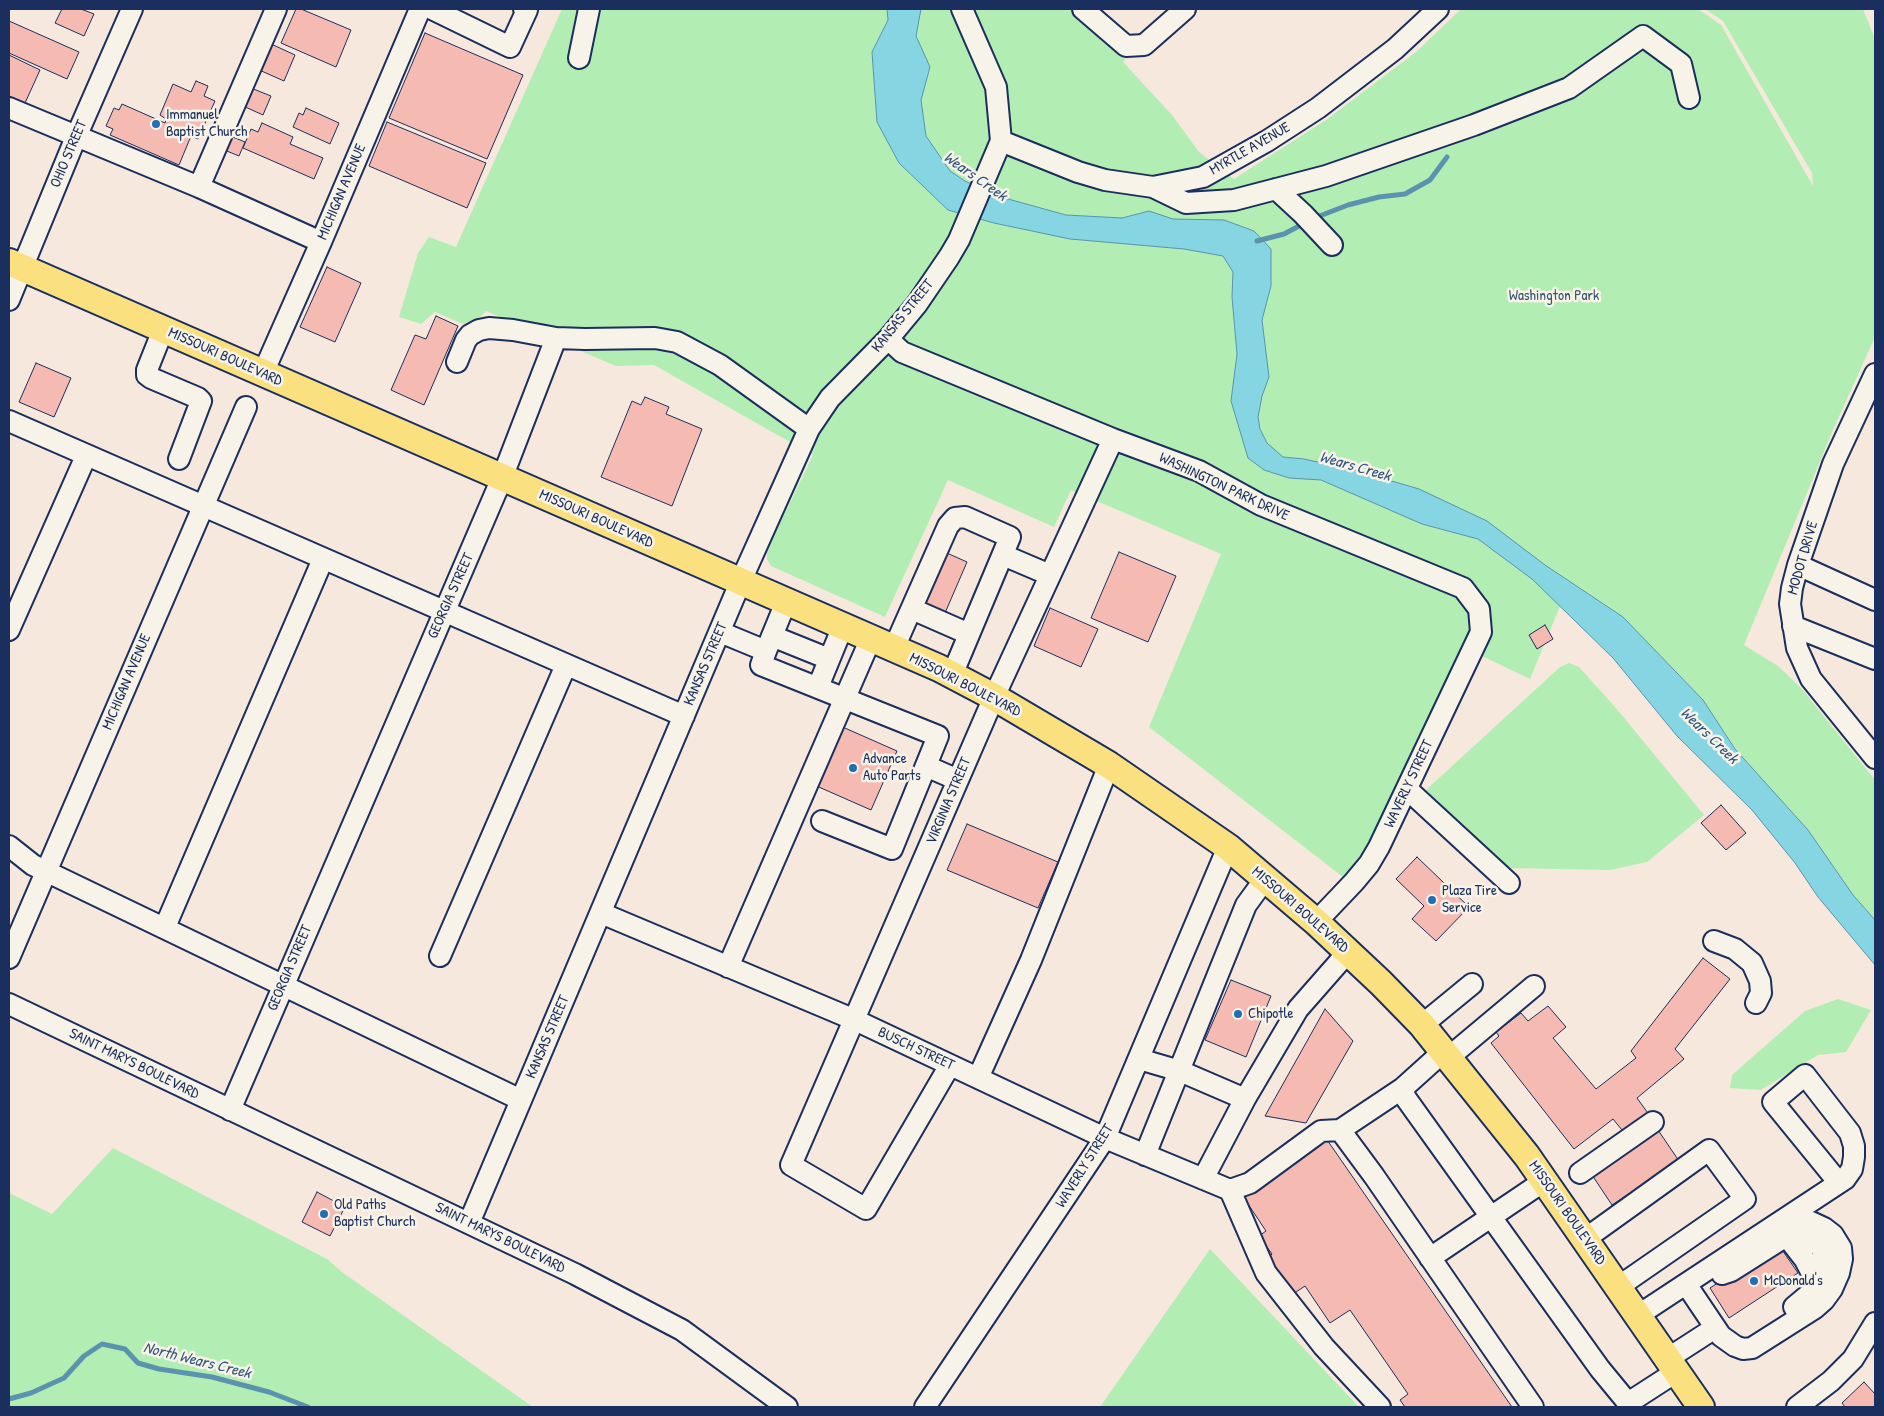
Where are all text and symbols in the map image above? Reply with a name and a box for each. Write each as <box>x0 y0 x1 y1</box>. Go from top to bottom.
place label: Immanuel Baptist Church <box>166 106 247 141</box>
street label: OHIO STREET <box>47 117 91 191</box>
marker: Immanuel Baptist Church <box>150 118 162 130</box>
street label: MYRTLE AVENUE <box>1206 119 1294 179</box>
street label: MICHIGAN AVENUE <box>314 141 370 243</box>
water label: Wears Creek <box>940 148 1010 206</box>
street label: KANSAS STREET <box>868 276 938 356</box>
park label: Washington Park <box>1509 287 1599 305</box>
street label: MISSOURI BOULEVARD <box>165 324 285 390</box>
water label: Wears Creek <box>1317 448 1393 486</box>
street label: WASHINGTON PARK DRIVE <box>1156 449 1292 525</box>
street label: MISSOURI BOULEVARD <box>536 486 656 552</box>
street label: MODOT DRIVE <box>1784 519 1822 597</box>
street label: GEORGIA STREET <box>424 551 478 641</box>
street label: KANSAS STREET <box>680 620 732 708</box>
street label: MICHIGAN AVENUE <box>99 631 155 733</box>
street label: MISSOURI BOULEVARD <box>906 649 1024 721</box>
water label: Wears Creek <box>1676 704 1742 768</box>
street label: WAVERLY STREET <box>1381 737 1437 831</box>
place label: Advance Auto Parts <box>863 750 921 785</box>
street label: VIRGINIA STREET <box>923 755 975 847</box>
marker: Advance Auto Parts <box>847 762 859 774</box>
street label: MISSOURI BOULEVARD <box>1248 863 1352 957</box>
place label: Plaza Tire Service <box>1442 882 1497 917</box>
marker: Plaza Tire Service <box>1426 894 1438 906</box>
street label: GEORGIA STREET <box>264 922 316 1014</box>
street label: KANSAS STREET <box>522 993 574 1081</box>
place label: Chipotle <box>1248 1005 1293 1023</box>
marker: Chipotle <box>1232 1008 1244 1020</box>
street label: BUSCH STREET <box>875 1023 957 1075</box>
street label: SAINT MARYS BOULEVARD <box>66 1025 202 1103</box>
street label: WAVERLY STREET <box>1052 1121 1118 1211</box>
street label: MISSOURI BOULEVARD <box>1524 1158 1610 1268</box>
place label: Old Paths Baptist Church <box>334 1196 415 1231</box>
street label: SAINT MARYS BOULEVARD <box>432 1199 568 1277</box>
marker: Old Paths Baptist Church <box>318 1208 330 1220</box>
place label: McDonald's <box>1764 1272 1823 1290</box>
marker: McDonald's <box>1748 1275 1760 1287</box>
water label: North Wears Creek <box>141 1338 253 1384</box>

